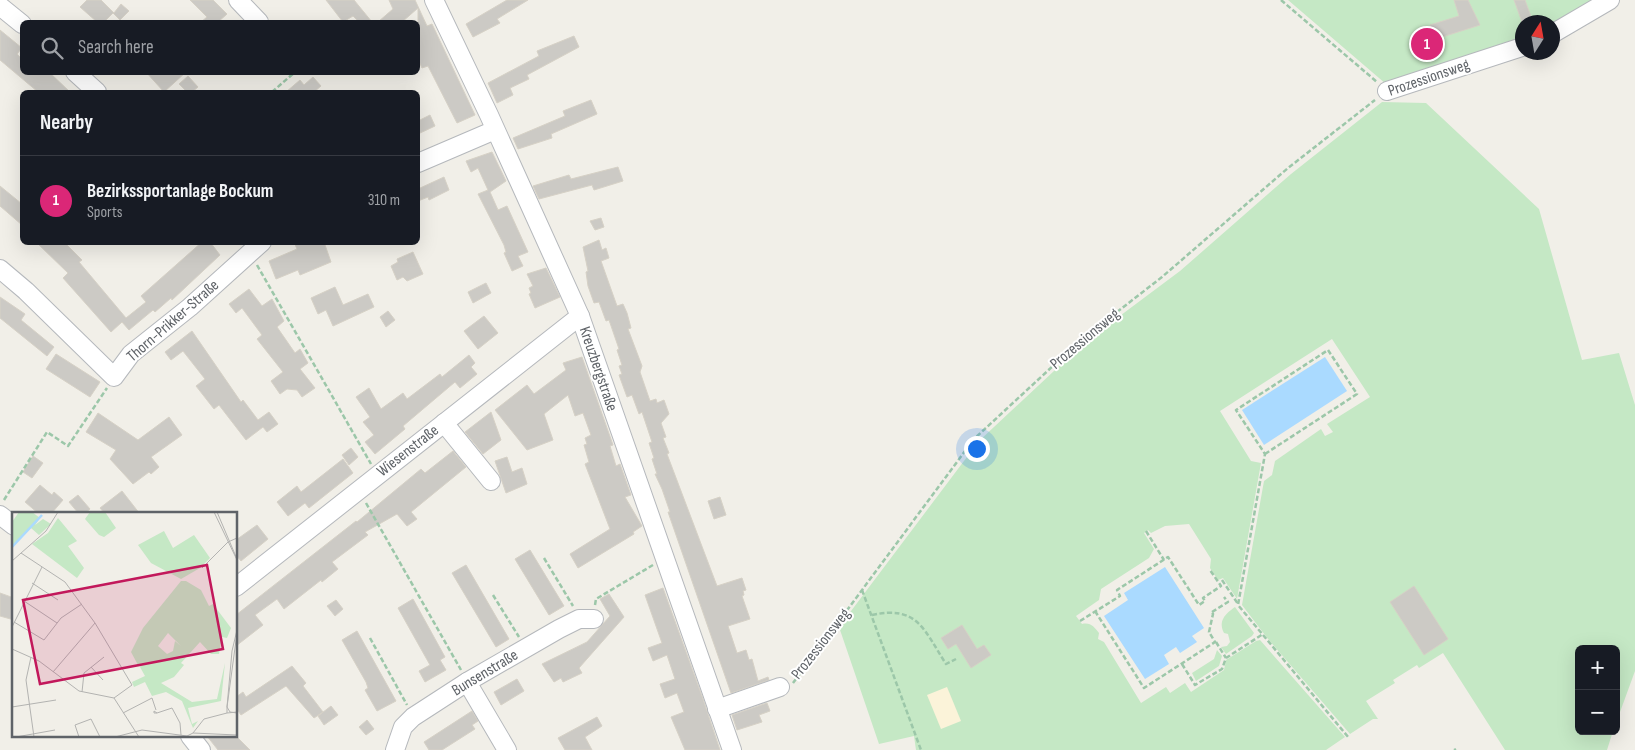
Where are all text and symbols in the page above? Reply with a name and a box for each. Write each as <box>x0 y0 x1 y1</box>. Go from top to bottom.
north arrow <box>1515 15 1560 60</box>
search box <box>20 20 420 75</box>
pin: 1 <box>1411 25 1443 63</box>
icon: search <box>38 34 66 62</box>
text: Search here <box>78 36 154 59</box>
street label: Prozessionsweg <box>1386 55 1472 101</box>
text: Nearby <box>40 110 93 135</box>
text: Bezirkssportanlage Bockum <box>87 180 273 203</box>
text: 1 <box>53 191 59 210</box>
text: 310 m <box>368 191 400 210</box>
text: Sports <box>87 203 122 222</box>
street label: Thorn-Prikker-Straße <box>123 276 223 366</box>
street label: Prozessionsweg <box>1046 304 1124 374</box>
street label: Kreuzbergstraße <box>575 324 621 414</box>
street label: Wiesenstraße <box>373 421 443 481</box>
your location <box>964 436 990 462</box>
inset map <box>12 512 238 738</box>
street label: Prozessionsweg <box>787 605 855 683</box>
map controls <box>1575 645 1620 735</box>
button: + <box>1575 645 1620 690</box>
street label: Bunsenstraße <box>448 646 522 700</box>
button: − <box>1575 690 1620 735</box>

